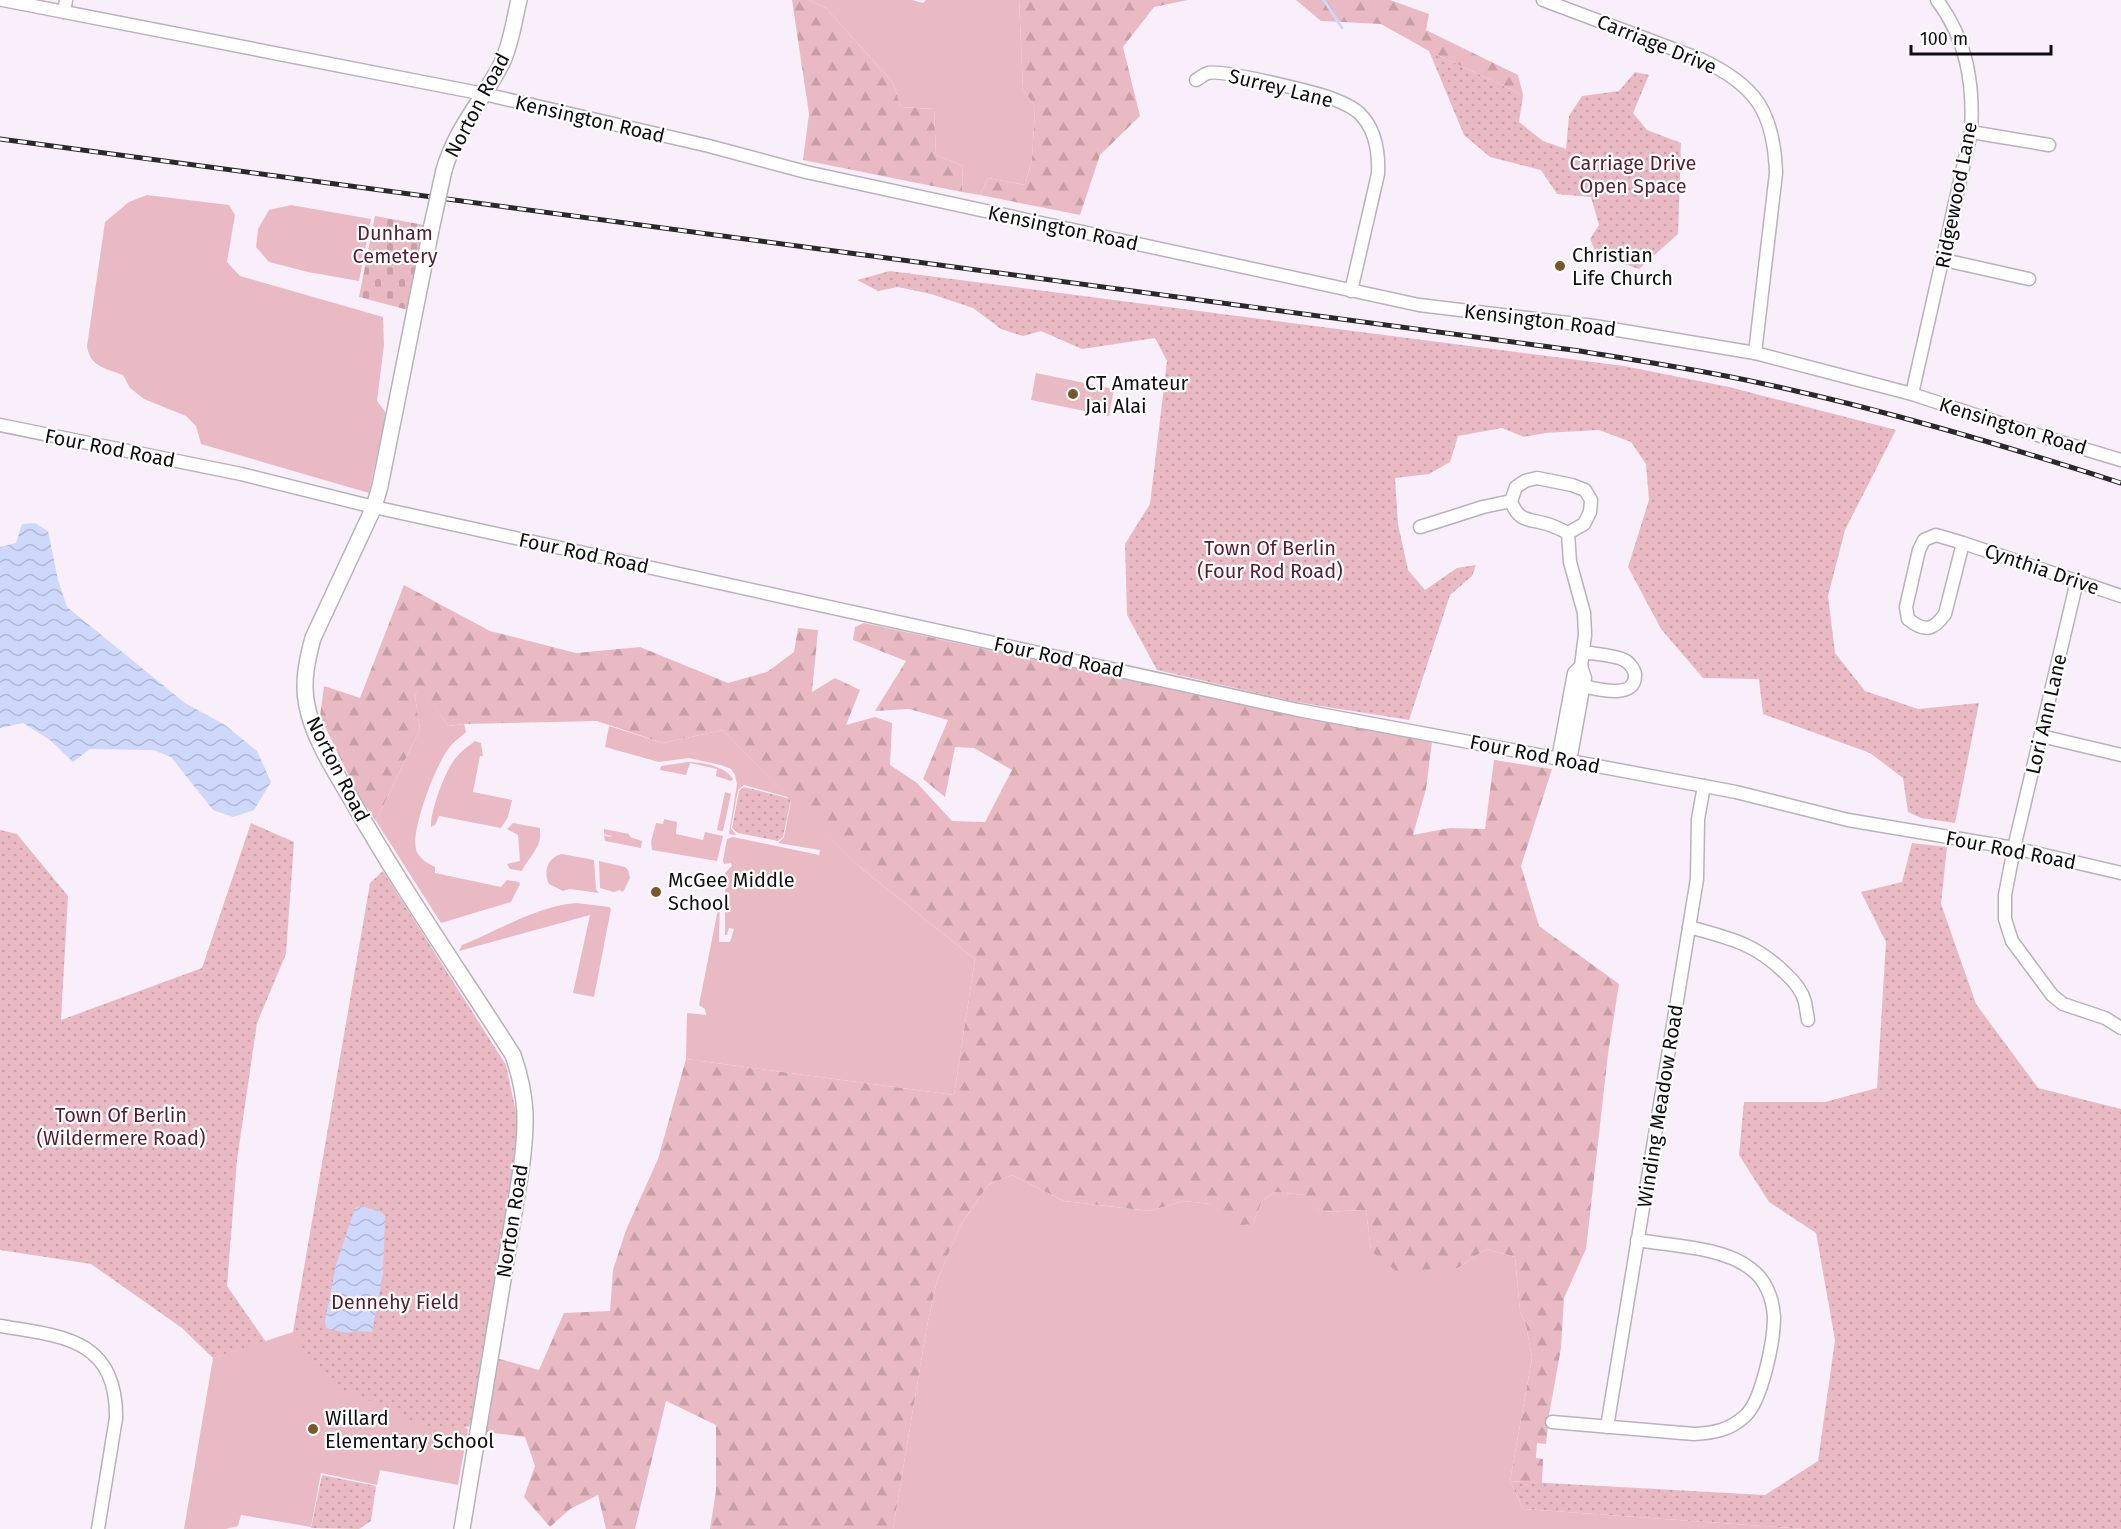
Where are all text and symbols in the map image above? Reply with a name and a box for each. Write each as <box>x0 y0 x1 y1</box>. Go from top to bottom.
street label: Carriage Drive <box>1594 9 1720 79</box>
scale bar <box>1911 18 2050 56</box>
text: 100 m <box>1920 28 1968 50</box>
street label: Norton Road <box>439 49 515 161</box>
street label: Surrey Lane <box>1226 63 1336 113</box>
street label: Kensington Road <box>513 90 667 148</box>
street label: Ridgewood Lane <box>1930 120 1982 270</box>
park label: Carriage Drive Open Space <box>1570 151 1696 198</box>
street label: Kensington Road <box>986 200 1140 256</box>
park label: Dunham Cemetery <box>352 221 438 268</box>
place label: Christian Life Church <box>1572 243 1673 290</box>
marker: Christian Life Church <box>1553 259 1567 273</box>
street label: Kensington Road <box>1463 299 1617 341</box>
place label: CT Amateur Jai Alai <box>1085 371 1189 418</box>
marker: CT Amateur Jai Alai <box>1066 387 1080 401</box>
street label: Kensington Road <box>1936 392 2090 460</box>
street label: Four Rod Road <box>43 424 177 472</box>
street label: Four Rod Road <box>517 528 651 578</box>
park label: Town Of Berlin (Four Rod Road) <box>1197 536 1343 583</box>
street label: Cynthia Drive <box>1982 538 2102 600</box>
street label: Four Rod Road <box>992 632 1126 682</box>
street label: Lori Ann Lane <box>2020 651 2072 777</box>
street label: Norton Road <box>301 712 375 826</box>
street label: Four Rod Road <box>1468 730 1602 778</box>
street label: Four Rod Road <box>1944 826 2078 874</box>
place label: McGee Middle School <box>668 868 795 915</box>
marker: McGee Middle School <box>649 885 663 899</box>
street label: Winding Meadow Road <box>1632 1003 1688 1209</box>
park label: Town Of Berlin (Wildermere Road) <box>37 1103 205 1150</box>
street label: Norton Road <box>491 1162 533 1280</box>
park label: Dennehy Field <box>331 1290 459 1314</box>
place label: Willard Elementary School <box>325 1406 494 1453</box>
marker: Willard Elementary School <box>306 1422 320 1436</box>

